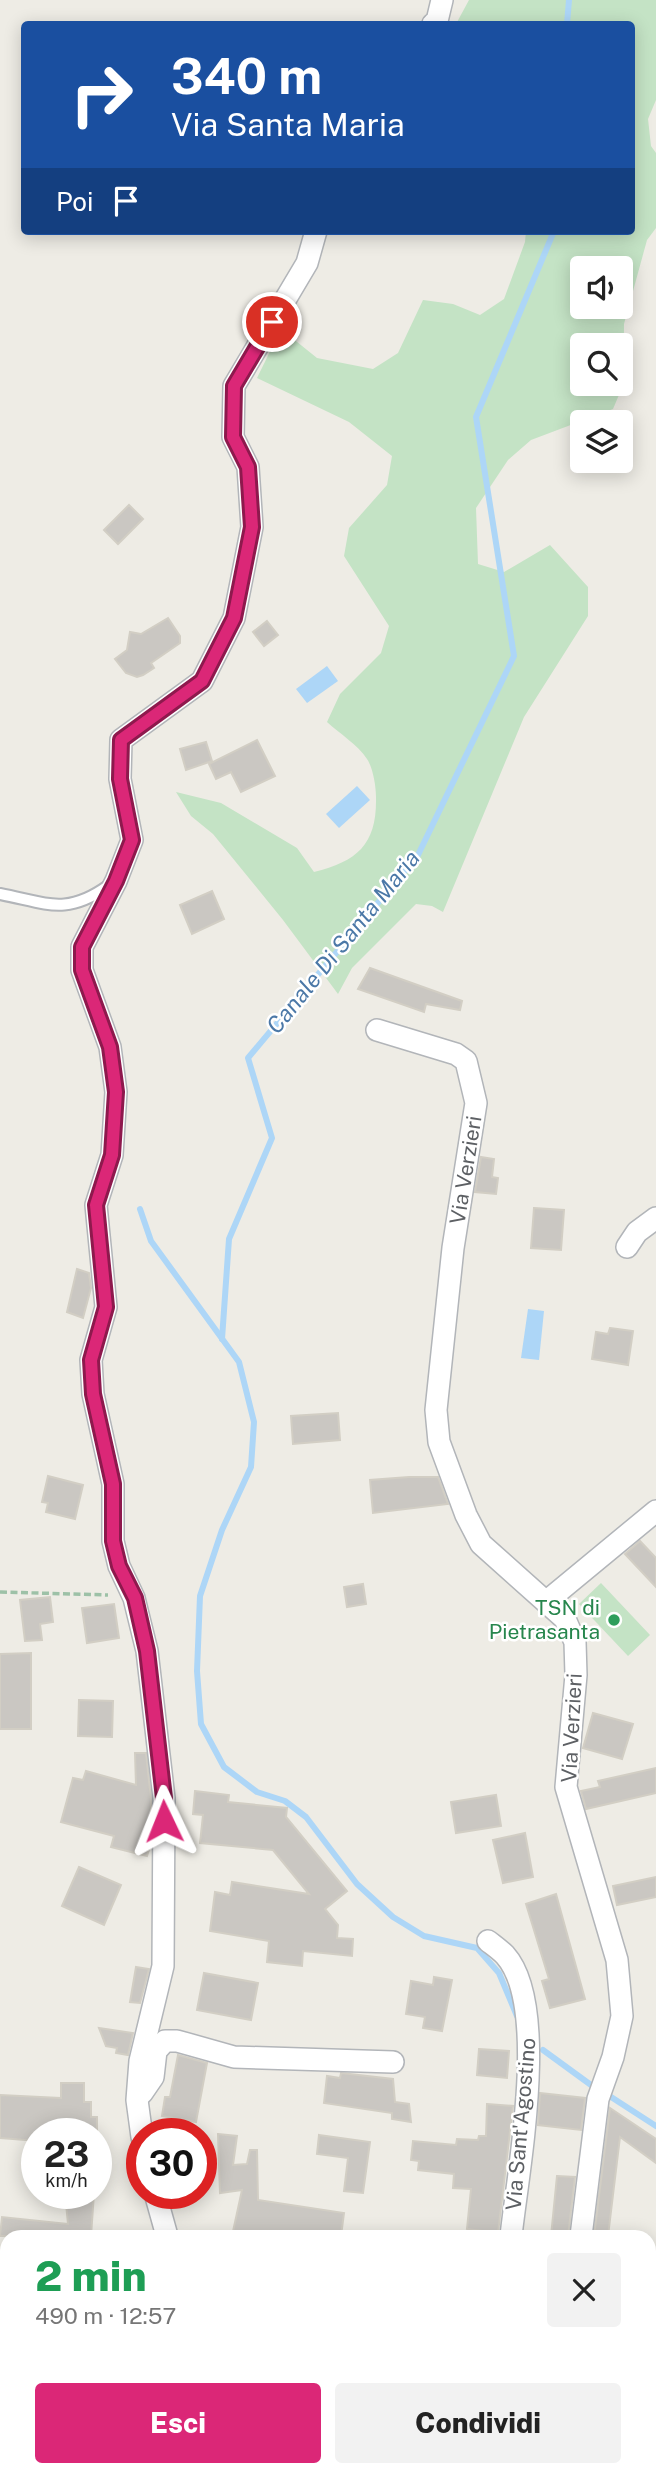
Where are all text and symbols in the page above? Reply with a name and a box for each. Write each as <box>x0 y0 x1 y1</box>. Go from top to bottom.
text: 340 m <box>171 47 322 105</box>
icon: right <box>56 49 147 140</box>
text: Via Santa Maria <box>171 106 405 143</box>
icon: arrive <box>107 182 145 220</box>
text: Poi <box>56 186 93 217</box>
map controls <box>570 256 633 473</box>
button: sound <box>570 256 633 319</box>
pin <box>242 292 302 352</box>
icon: arrive <box>253 303 291 341</box>
button: search <box>570 333 633 396</box>
button: layers <box>570 410 633 473</box>
water label: Canale Di Santa Maria <box>260 845 425 1039</box>
street label: Via Verzieri <box>445 1114 486 1226</box>
place label: TSN di Pietrasanta <box>489 1595 600 1644</box>
marker: TSN di Pietrasanta <box>606 1612 622 1628</box>
street label: Via Verzieri <box>556 1673 587 1783</box>
position arrow <box>127 1784 201 1858</box>
street label: Via Sant'Agostino <box>501 2037 541 2211</box>
speed limit sign: 30 <box>126 2118 217 2209</box>
text: 23 <box>44 2134 89 2175</box>
text: km/h <box>45 2170 88 2191</box>
text: 2 min <box>35 2251 147 2300</box>
button: close <box>547 2253 621 2327</box>
text: 490 m · 12:57 <box>35 2302 176 2329</box>
button: Esci <box>35 2383 321 2463</box>
button: Condividi <box>335 2383 621 2463</box>

